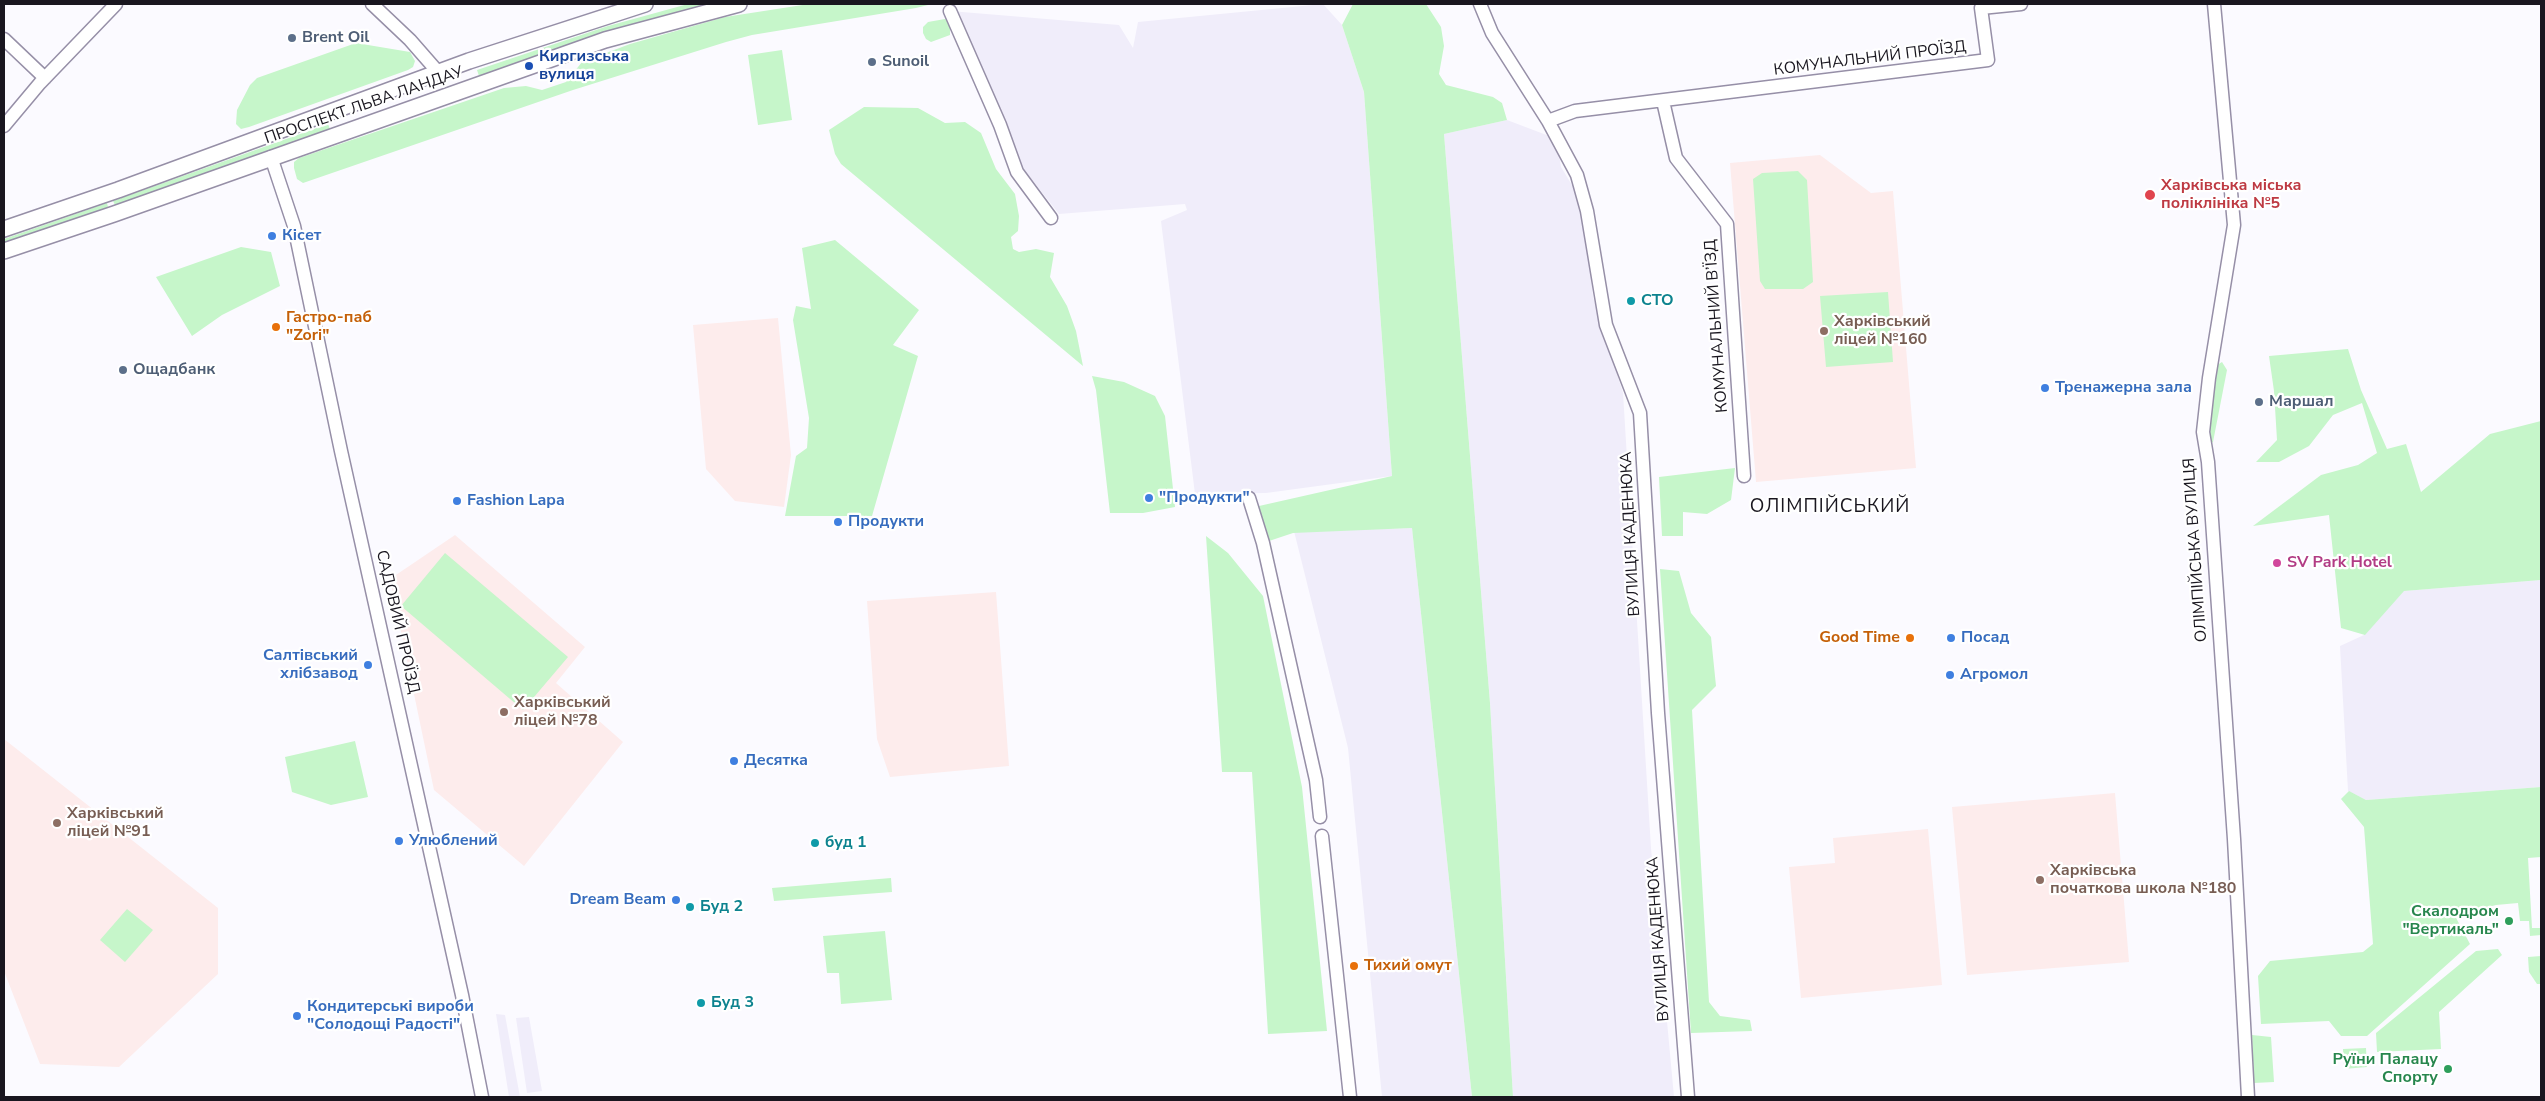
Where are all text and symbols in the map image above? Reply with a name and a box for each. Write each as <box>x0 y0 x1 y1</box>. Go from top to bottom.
place label: Brent Oil <box>302 28 369 48</box>
marker: Brent Oil <box>286 32 298 44</box>
street label: КОМУНАЛЬНИЙ ПРОЇЗД <box>1773 38 1967 80</box>
place label: Киргизська вулиця <box>539 47 629 85</box>
place label: Sunoil <box>882 52 929 72</box>
marker: Sunoil <box>866 56 878 68</box>
marker: Киргизська вулиця <box>523 60 535 72</box>
street label: ПРОСПЕКТ ЛЬВА ЛАНДАУ <box>262 63 466 149</box>
place label: Харківська міська поліклініка №5 <box>2161 176 2302 214</box>
marker: Харківська міська поліклініка №5 <box>2143 188 2157 202</box>
place label: Кісет <box>282 226 321 246</box>
marker: Кісет <box>266 230 278 242</box>
street label: КОМУНАЛЬНИЙ В’ЇЗД <box>1701 239 1733 413</box>
place label: СТО <box>1641 291 1674 311</box>
marker: СТО <box>1625 295 1637 307</box>
place label: Гастро-паб "Zori" <box>286 308 372 346</box>
place label: Харківський ліцей №160 <box>1834 312 1931 350</box>
marker: Гастро-паб "Zori" <box>270 321 282 333</box>
marker: Харківський ліцей №160 <box>1818 325 1830 337</box>
place label: Ощадбанк <box>133 360 215 380</box>
marker: Ощадбанк <box>117 364 129 376</box>
place label: Тренажерна зала <box>2055 378 2192 398</box>
marker: Тренажерна зала <box>2039 382 2051 394</box>
place label: Маршал <box>2269 392 2334 412</box>
marker: Маршал <box>2253 396 2265 408</box>
street label: ВУЛИЦЯ КАДЕНЮКА <box>1617 451 1645 617</box>
street label: ОЛІМПІЙСЬКА ВУЛИЦЯ <box>2180 457 2212 643</box>
place label: "Продукти" <box>1159 488 1250 508</box>
place label: Fashion Lapa <box>467 491 565 511</box>
marker: "Продукти" <box>1143 492 1155 504</box>
marker: Fashion Lapa <box>451 495 463 507</box>
district label: ОЛІМПІЙСЬКИЙ <box>1748 496 1912 518</box>
place label: Продукти <box>848 512 924 532</box>
marker: Продукти <box>832 516 844 528</box>
street label: САДОВИЙ ПРОЇЗД <box>371 548 423 696</box>
place label: SV Park Hotel <box>2287 553 2392 573</box>
marker: SV Park Hotel <box>2271 557 2283 569</box>
place label: Good Time <box>1819 628 1900 648</box>
place label: Посад <box>1961 628 2009 648</box>
marker: Good Time <box>1904 632 1916 644</box>
marker: Посад <box>1945 632 1957 644</box>
place label: Салтівський хлібзавод <box>263 646 358 684</box>
marker: Салтівський хлібзавод <box>362 659 374 671</box>
place label: Агромол <box>1960 665 2028 685</box>
marker: Агромол <box>1944 669 1956 681</box>
place label: Харківський ліцей №78 <box>514 693 611 731</box>
marker: Харківський ліцей №78 <box>498 706 510 718</box>
place label: Десятка <box>744 751 808 771</box>
marker: Десятка <box>728 755 740 767</box>
place label: Харківський ліцей №91 <box>67 804 164 842</box>
marker: Харківський ліцей №91 <box>51 817 63 829</box>
place label: Улюблений <box>409 831 498 851</box>
place label: буд 1 <box>825 833 867 853</box>
marker: Улюблений <box>393 835 405 847</box>
marker: буд 1 <box>809 837 821 849</box>
street label: ВУЛИЦЯ КАДЕНЮКА <box>1644 856 1674 1022</box>
place label: Харківська початкова школа №180 <box>2050 861 2236 899</box>
marker: Харківська початкова школа №180 <box>2034 874 2046 886</box>
place label: Dream Beam <box>569 890 666 910</box>
marker: Dream Beam <box>670 894 682 906</box>
place label: Буд 2 <box>700 897 743 917</box>
marker: Буд 2 <box>684 901 696 913</box>
place label: Скалодром "Вертикаль" <box>2402 902 2499 940</box>
marker: Скалодром "Вертикаль" <box>2503 915 2515 927</box>
place label: Тихий омут <box>1364 956 1452 976</box>
marker: Тихий омут <box>1348 960 1360 972</box>
place label: Буд 3 <box>711 993 754 1013</box>
place label: Кондитерські вироби "Солодощі Радості" <box>307 997 474 1035</box>
marker: Буд 3 <box>695 997 707 1009</box>
marker: Кондитерські вироби "Солодощі Радості" <box>291 1010 303 1022</box>
place label: Руїни Палацу Спорту <box>2332 1050 2438 1088</box>
marker: Руїни Палацу Спорту <box>2442 1063 2454 1075</box>

